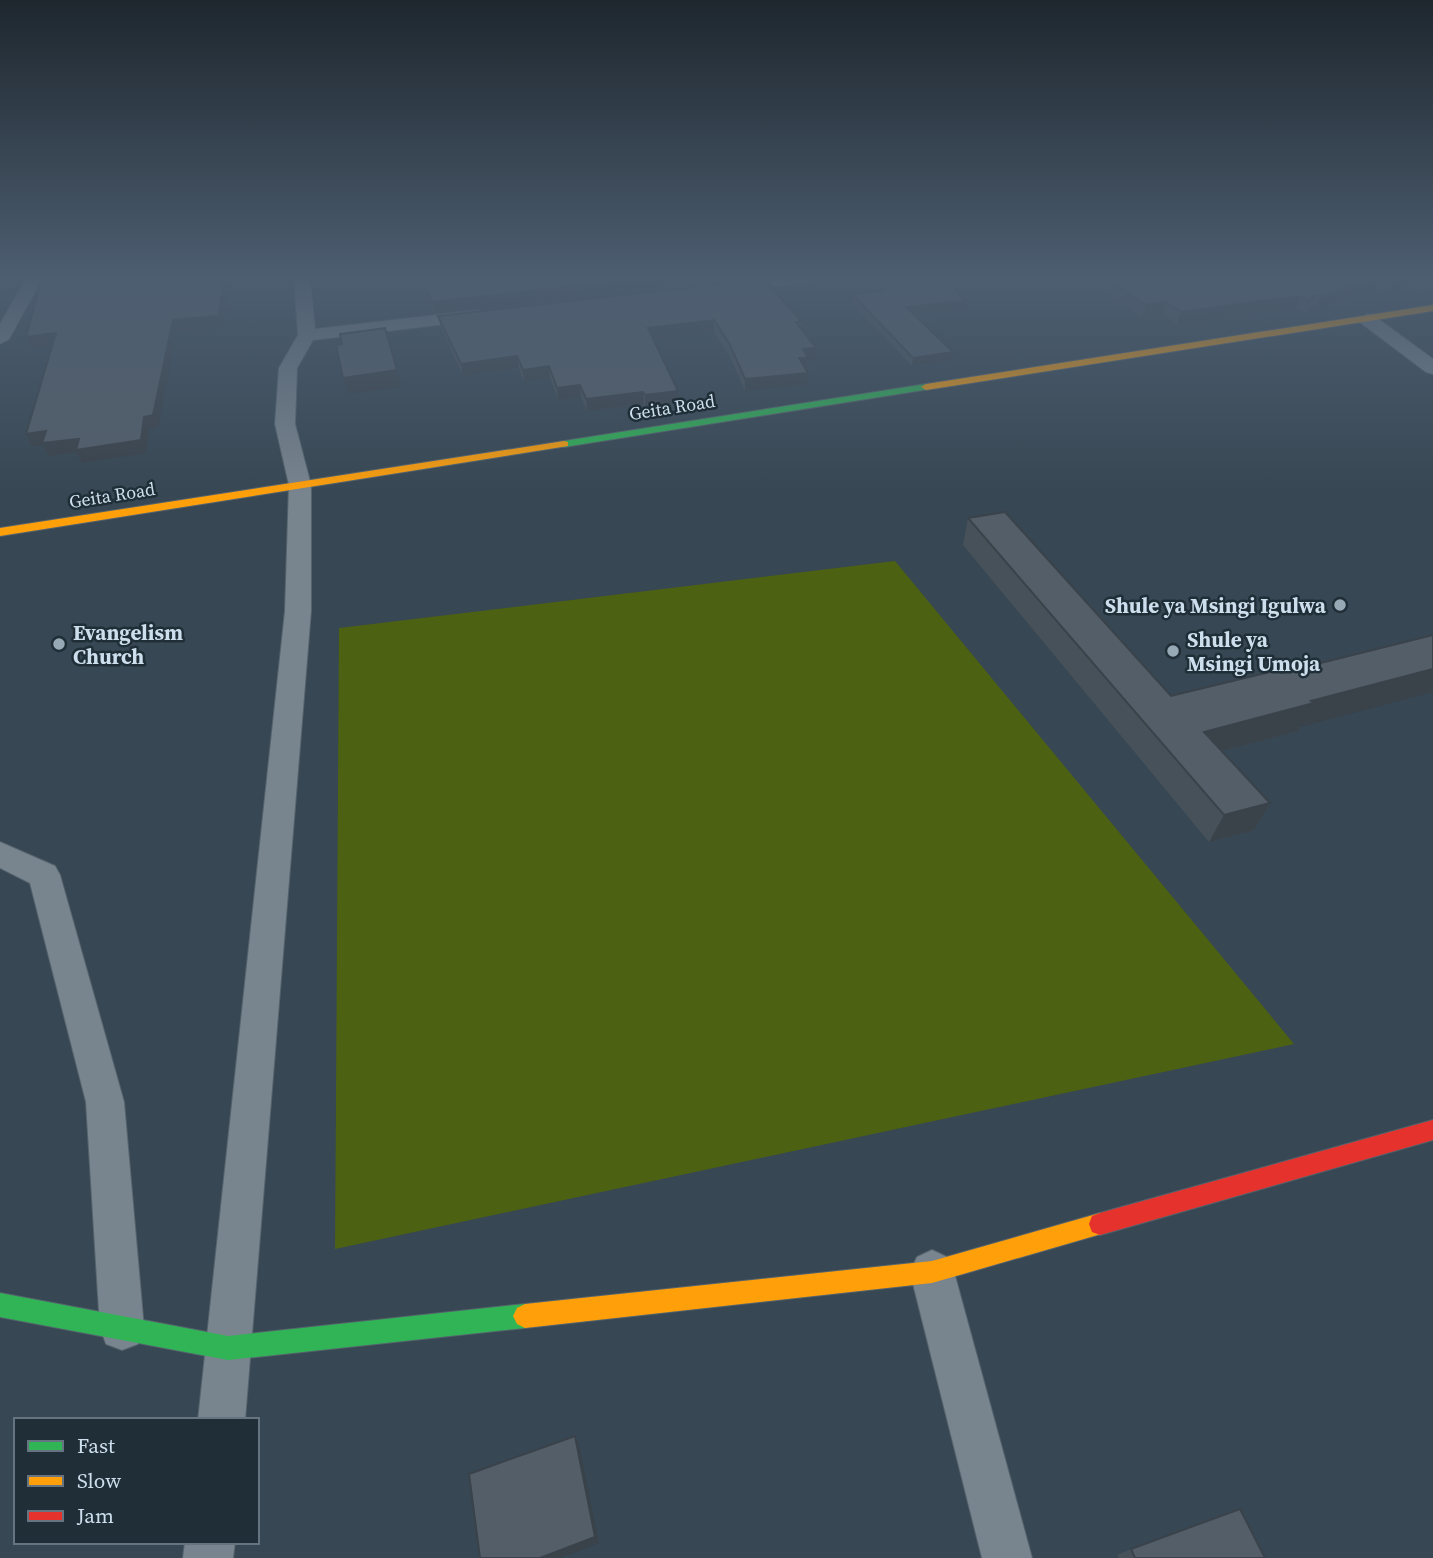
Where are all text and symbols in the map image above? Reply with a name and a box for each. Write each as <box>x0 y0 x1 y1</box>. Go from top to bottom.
street label: Geita Road <box>627 388 717 426</box>
street label: Geita Road <box>67 476 157 514</box>
place label: Shule ya Msingi Igulwa <box>1105 591 1327 620</box>
marker: Shule ya Msingi Igulwa <box>1332 597 1348 613</box>
place label: Evangelism Church <box>73 618 183 671</box>
place label: Shule ya Msingi Umoja <box>1187 625 1321 678</box>
marker: Evangelism Church <box>51 636 67 652</box>
marker: Shule ya Msingi Umoja <box>1165 643 1181 659</box>
legend <box>14 1418 259 1544</box>
text: Fast <box>77 1431 115 1460</box>
text: Slow <box>77 1466 121 1495</box>
text: Jam <box>76 1501 114 1530</box>

